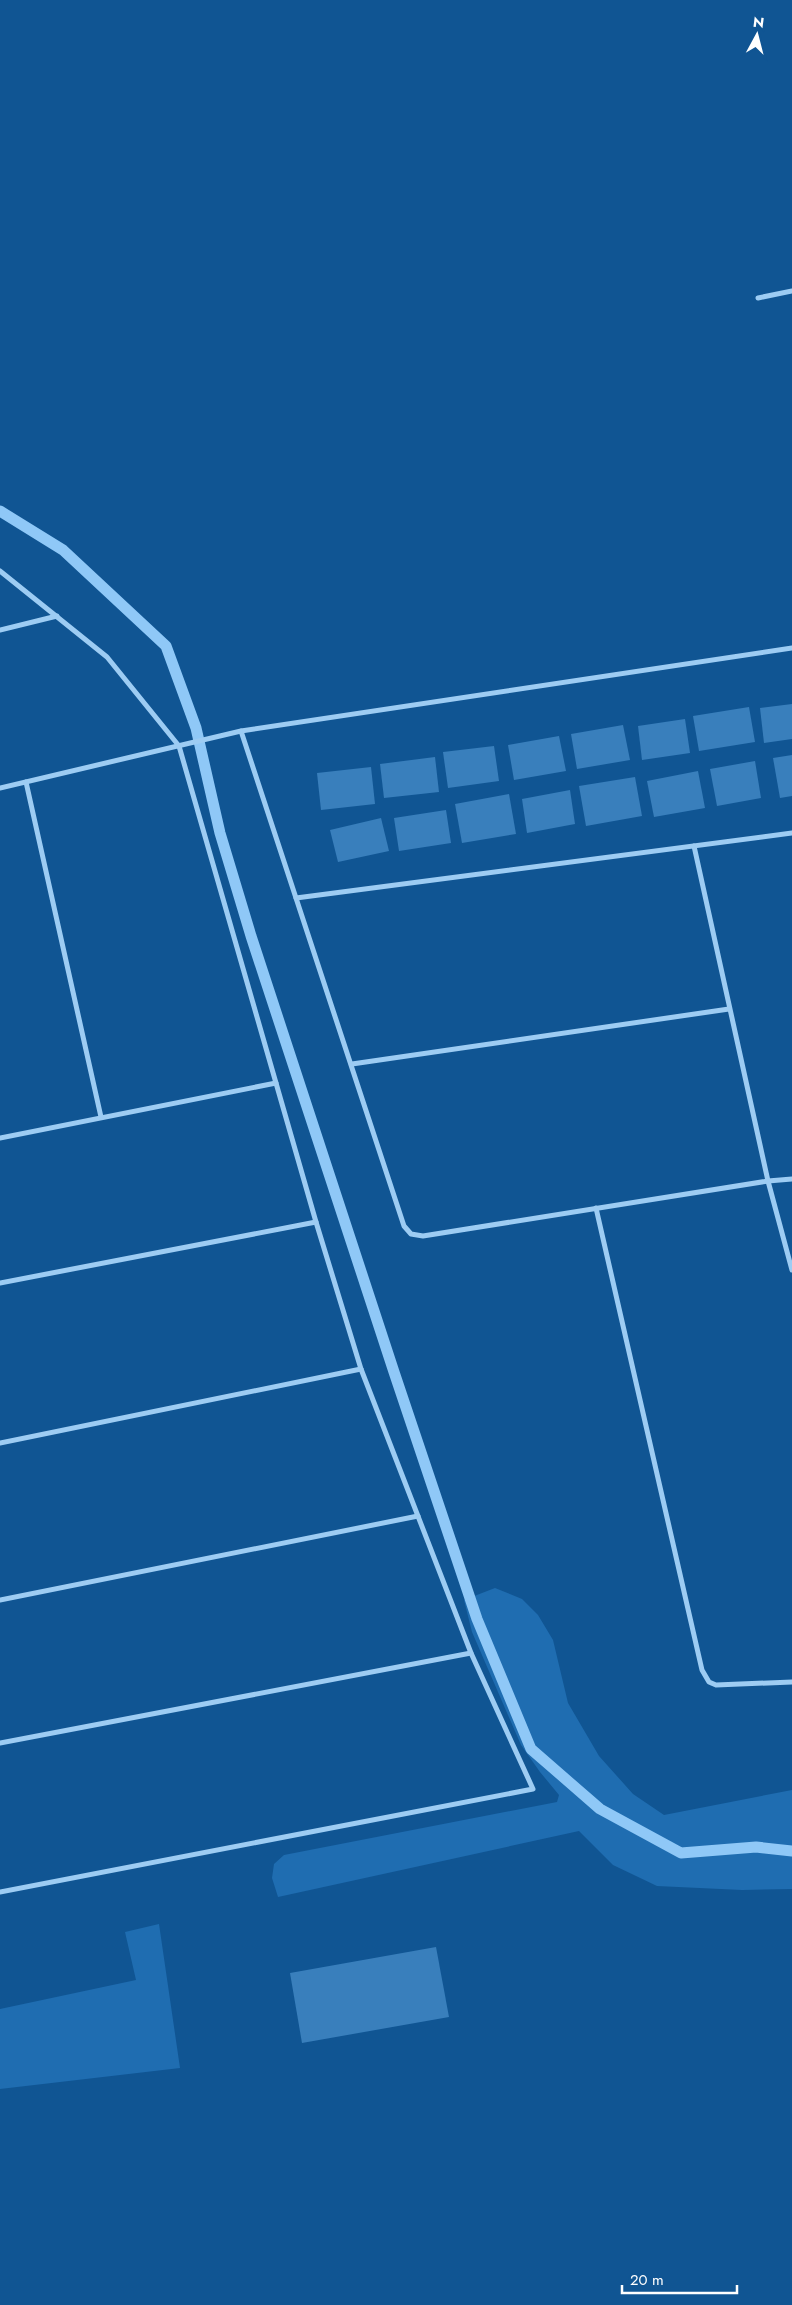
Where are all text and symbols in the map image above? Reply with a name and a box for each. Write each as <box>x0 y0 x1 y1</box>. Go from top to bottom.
north arrow <box>732 10 782 60</box>
text: N <box>752 11 765 33</box>
scale bar <box>622 2262 737 2294</box>
text: 20 m <box>630 2269 664 2291</box>

